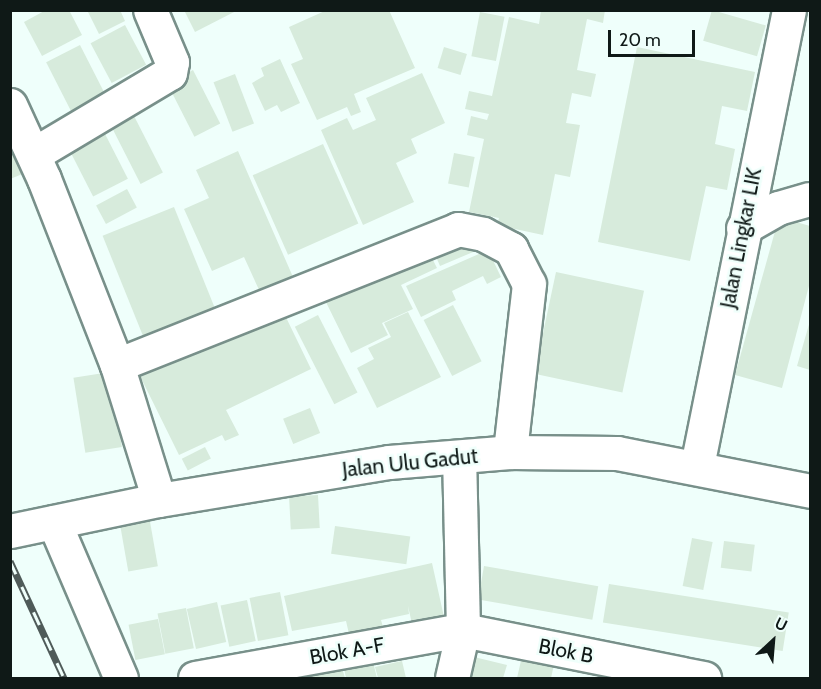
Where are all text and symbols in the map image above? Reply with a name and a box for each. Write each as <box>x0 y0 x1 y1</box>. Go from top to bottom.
scale bar <box>611 18 698 56</box>
text: 20 m <box>619 29 661 51</box>
street label: Jalan Lingkar LIK <box>715 166 767 310</box>
street label: Jalan Ulu Gadut <box>341 443 479 483</box>
north arrow <box>743 611 803 671</box>
text: U <box>772 613 790 635</box>
street label: Blok A-F <box>308 632 386 670</box>
street label: Blok B <box>536 633 596 669</box>

